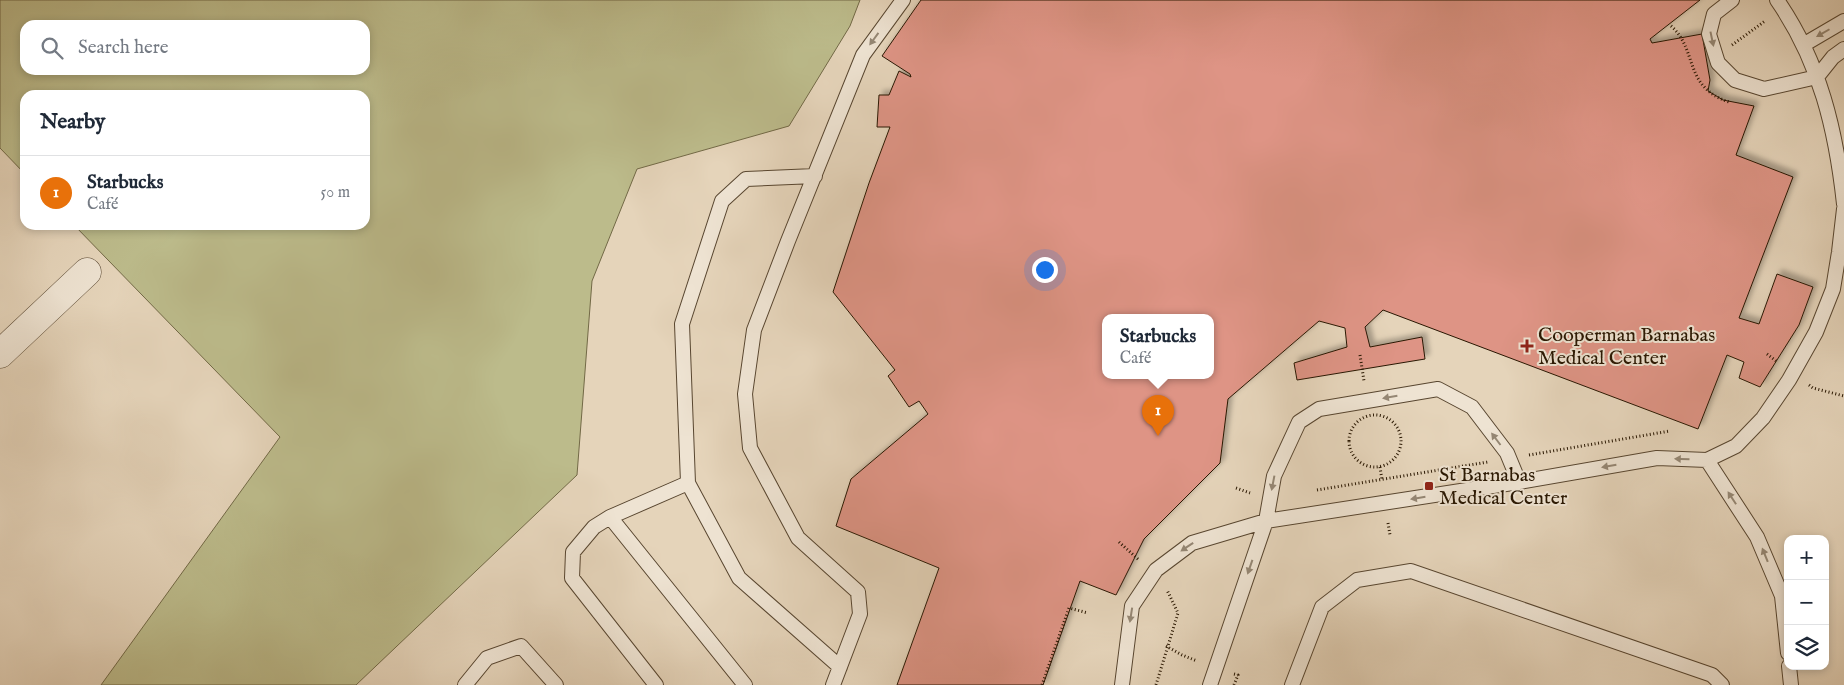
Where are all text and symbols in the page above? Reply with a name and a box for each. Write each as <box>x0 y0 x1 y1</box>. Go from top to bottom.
search box <box>20 20 370 75</box>
one-way arrow <box>1816 29 1831 37</box>
one-way arrow <box>869 32 880 45</box>
one-way arrow <box>1708 32 1716 47</box>
icon: search <box>38 34 66 62</box>
text: Search here <box>78 36 169 60</box>
text: Nearby <box>40 109 105 136</box>
text: Starbucks <box>87 171 163 195</box>
text: 1 <box>53 183 59 203</box>
text: 50 m <box>321 183 350 203</box>
text: Café <box>87 195 118 215</box>
your location <box>1032 257 1058 283</box>
popup <box>1102 314 1214 379</box>
place label: Cooperman Barnabas Medical Center <box>1538 323 1715 371</box>
text: Starbucks <box>1120 325 1196 349</box>
marker: Cooperman Barnabas Medical Center <box>1520 339 1534 353</box>
text: Café <box>1120 349 1151 369</box>
one-way arrow <box>1382 394 1398 402</box>
pin: 1 <box>1142 395 1174 436</box>
one-way arrow <box>1491 433 1502 446</box>
one-way arrow <box>1674 454 1690 462</box>
place label: St Barnabas Medical Center <box>1439 463 1568 511</box>
one-way arrow <box>1601 463 1617 471</box>
one-way arrow <box>1268 475 1276 491</box>
marker: St Barnabas Medical Center <box>1423 480 1435 492</box>
one-way arrow <box>1728 492 1737 505</box>
one-way arrow <box>1410 494 1426 502</box>
map controls <box>1784 535 1829 670</box>
button: + <box>1784 535 1829 580</box>
one-way arrow <box>1180 542 1194 552</box>
one-way arrow <box>1760 548 1768 562</box>
one-way arrow <box>1246 560 1254 575</box>
button: − <box>1784 580 1829 625</box>
one-way arrow <box>1126 608 1134 624</box>
button: layers <box>1784 625 1829 670</box>

